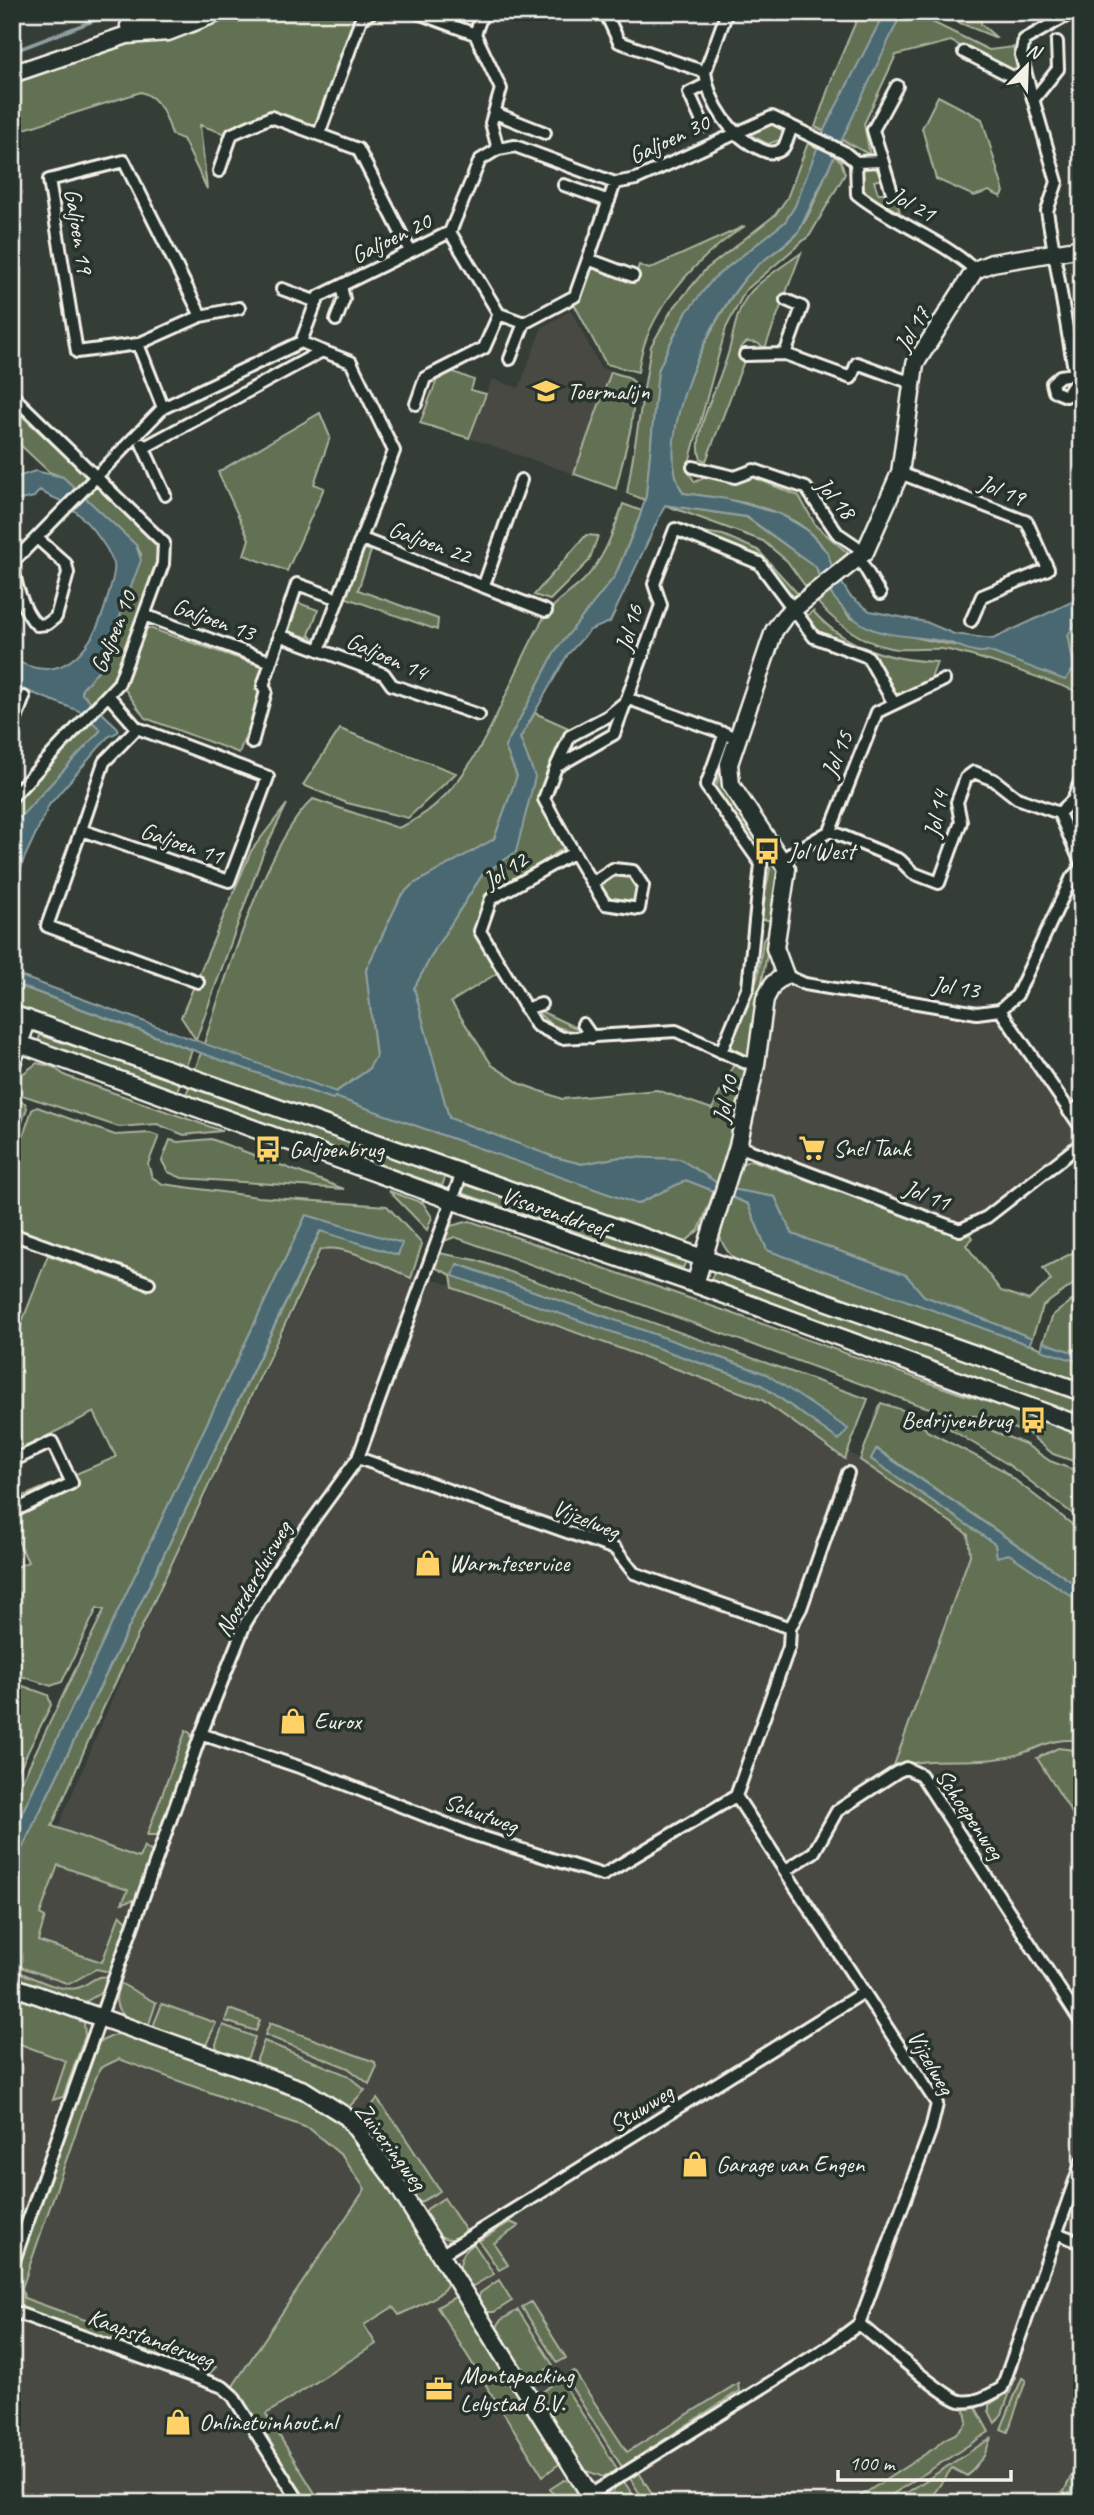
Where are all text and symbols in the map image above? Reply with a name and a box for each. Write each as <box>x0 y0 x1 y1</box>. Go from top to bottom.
north arrow <box>992 32 1062 102</box>
text: N <box>1023 38 1046 66</box>
street label: Galjoen 30 <box>624 106 716 171</box>
street label: Jol 21 <box>884 179 942 229</box>
street label: Galjoen 19 <box>57 186 101 278</box>
street label: Galjoen 20 <box>346 205 438 270</box>
street label: Jol 17 <box>887 300 937 358</box>
school or university icon: Toermalijn <box>531 376 561 406</box>
place label: Toermalijn <box>567 376 650 406</box>
street label: Jol 19 <box>974 467 1031 514</box>
street label: Jol 18 <box>809 470 864 527</box>
street label: Galjoen 22 <box>385 513 477 571</box>
street label: Galjoen 10 <box>83 585 144 677</box>
street label: Galjoen 13 <box>169 590 261 648</box>
street label: Jol 16 <box>608 600 650 656</box>
street label: Galjoen 14 <box>342 625 434 688</box>
street label: Jol 15 <box>814 725 860 782</box>
street label: Jol 14 <box>917 786 956 841</box>
street label: Galjoen 11 <box>137 815 228 872</box>
bus stop icon: Jol West <box>752 836 782 866</box>
place label: Jol West <box>787 836 858 866</box>
street label: Jol 12 <box>476 843 535 896</box>
street label: Jol 13 <box>930 969 984 1005</box>
street label: Jol 10 <box>705 1071 745 1126</box>
supermarket icon: Snel Tank <box>797 1133 827 1163</box>
place label: Snel Tank <box>833 1133 912 1163</box>
bus stop icon: Galjoenbrug <box>253 1134 283 1164</box>
place label: Galjoenbrug <box>289 1134 385 1164</box>
street label: Jol 11 <box>899 1172 955 1218</box>
street label: Visarenddreef <box>497 1180 617 1246</box>
place label: Bedrijvenbrug <box>901 1405 1014 1435</box>
bus stop icon: Bedrijvenbrug <box>1018 1405 1048 1435</box>
street label: Vijzelweg <box>548 1492 626 1547</box>
street label: Noordersluisweg <box>208 1514 299 1642</box>
shop icon: Warmteservice <box>413 1548 443 1578</box>
place label: Warmteservice <box>449 1548 571 1578</box>
shop icon: Eurox <box>278 1706 308 1736</box>
place label: Eurox <box>314 1706 363 1736</box>
street label: Schoepenweg <box>929 1763 1012 1866</box>
street label: Schutweg <box>440 1786 524 1841</box>
street label: Vijzelweg <box>901 2024 963 2102</box>
street label: Stuwweg <box>603 2076 680 2139</box>
street label: Zuiveringweg <box>348 2096 435 2197</box>
shop icon: Garage van Engen <box>680 2149 710 2179</box>
place label: Garage van Engen <box>716 2149 865 2179</box>
street label: Kaapstanderweg <box>84 2301 220 2375</box>
place label: Montapacking Lelystad B.V. <box>460 2360 576 2418</box>
office icon: Montapacking Lelystad B.V. <box>424 2374 454 2404</box>
shop icon: Onlinetuinhout.nl <box>163 2407 193 2437</box>
place label: Onlinetuinhout.nl <box>199 2407 341 2437</box>
scale bar <box>838 2438 1012 2482</box>
text: 100 m <box>849 2450 896 2476</box>

